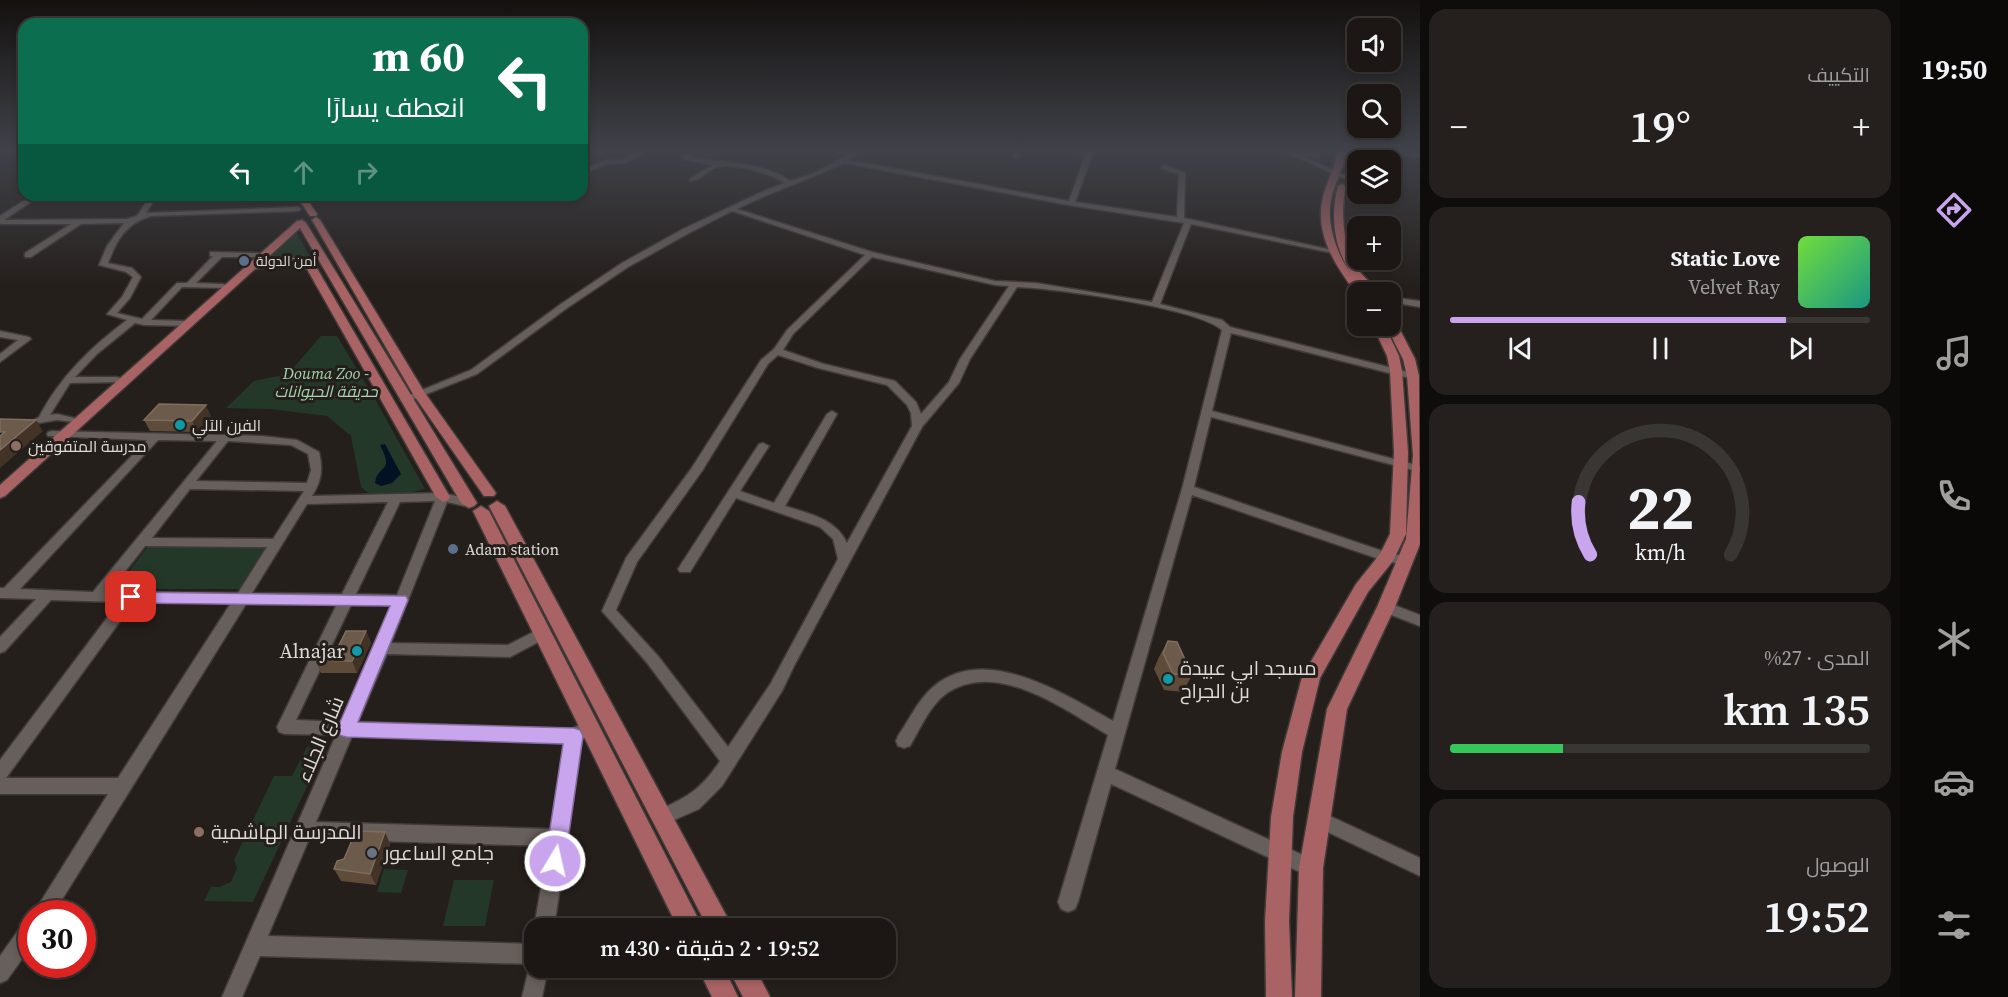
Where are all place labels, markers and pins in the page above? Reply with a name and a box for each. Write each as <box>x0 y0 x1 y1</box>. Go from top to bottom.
place label: أمن الدولة <box>256 251 317 271</box>
marker: أمن الدولة <box>237 254 251 268</box>
place label: الفرن الآلي <box>192 414 261 439</box>
marker: الفرن الآلي <box>173 418 187 432</box>
place label: مدرسة المتفوقين <box>28 435 147 457</box>
marker: مدرسة المتفوقين <box>9 439 23 453</box>
place label: Adam station <box>465 538 559 560</box>
marker: Adam station <box>446 542 460 556</box>
pin <box>105 571 156 622</box>
place label: Alnajar <box>279 637 346 665</box>
marker: Alnajar <box>350 644 364 658</box>
place label: مسجد ابي عبيدة بن الجراح <box>1180 654 1317 705</box>
marker: مسجد ابي عبيدة بن الجراح <box>1161 672 1175 686</box>
place label: المدرسة الهاشمية <box>211 818 362 846</box>
marker: المدرسة الهاشمية <box>192 825 206 839</box>
place label: جامع الساعور <box>383 839 494 867</box>
marker: جامع الساعور <box>365 846 379 860</box>

